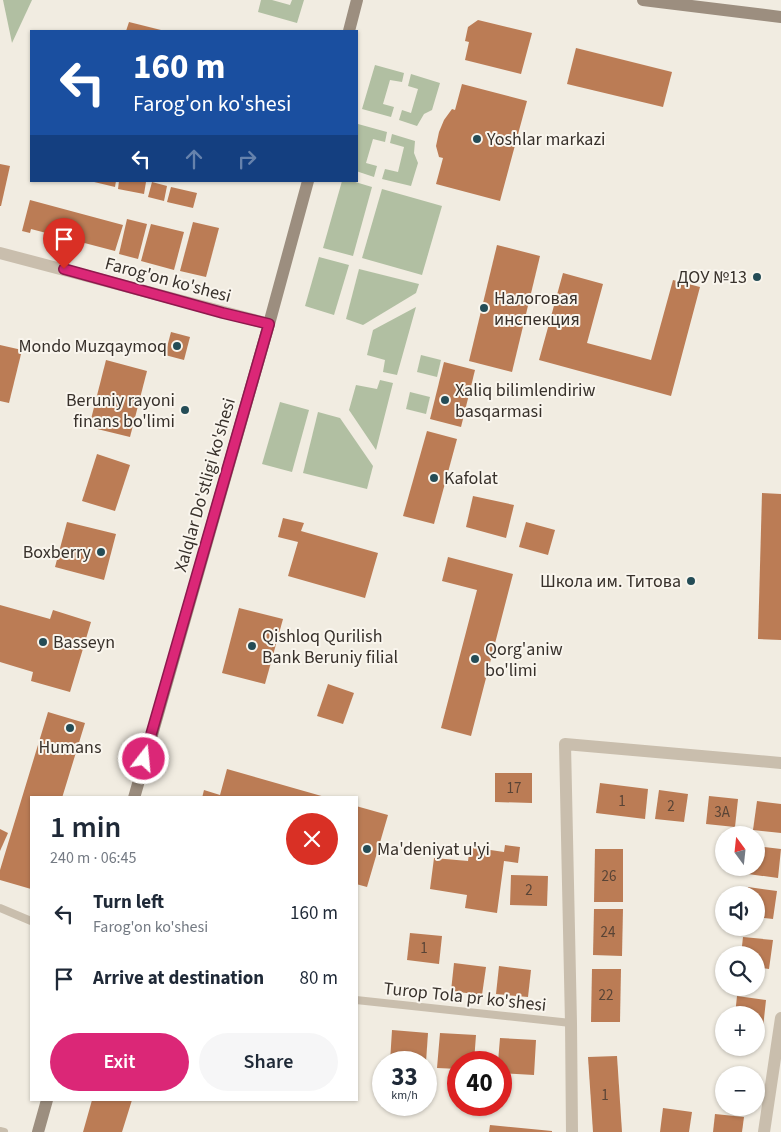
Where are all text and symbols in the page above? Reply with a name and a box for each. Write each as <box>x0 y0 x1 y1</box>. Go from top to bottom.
text: 160 m <box>133 42 225 92</box>
icon: left <box>50 50 115 115</box>
text: Farog'on ko'shesi <box>133 88 291 120</box>
place label: Yoshlar markazi <box>486 127 606 152</box>
marker: Yoshlar markazi <box>471 133 483 145</box>
icon: left <box>127 145 155 173</box>
icon: ahead <box>180 145 208 173</box>
icon: right <box>233 145 261 173</box>
pin <box>43 218 85 269</box>
icon: arrive <box>50 225 78 253</box>
street label: Farog'on ko'shesi <box>102 251 234 309</box>
place label: ДОУ №13 <box>677 265 747 290</box>
marker: ДОУ №13 <box>751 271 763 283</box>
place label: Налоговая инспекция <box>494 286 580 332</box>
marker: Налоговая инспекция <box>478 302 490 314</box>
place label: Mondo Muzqaymoq <box>18 334 167 359</box>
marker: Mondo Muzqaymoq <box>171 340 183 352</box>
place label: Xaliq bilimlendiriw basqarmasi <box>455 378 596 424</box>
place label: Beruniy rayoni finans bo'limi <box>66 388 175 434</box>
marker: Xaliq bilimlendiriw basqarmasi <box>439 394 451 406</box>
street label: Xalqlar Do'stligi ko'shesi <box>168 395 242 575</box>
marker: Beruniy rayoni finans bo'limi <box>179 404 191 416</box>
place label: Kafolat <box>444 466 498 491</box>
marker: Kafolat <box>428 472 440 484</box>
place label: Boxberry <box>23 540 92 565</box>
marker: Boxberry <box>95 546 107 558</box>
place label: Школа им. Титова <box>540 569 681 594</box>
marker: Школа им. Титова <box>685 575 697 587</box>
place label: Qishloq Qurilish Bank Beruniy filial <box>262 624 398 670</box>
place label: Basseyn <box>53 630 115 655</box>
marker: Basseyn <box>37 636 49 648</box>
place label: Qorg'aniw bo'limi <box>485 637 563 683</box>
marker: Qishloq Qurilish Bank Beruniy filial <box>246 640 258 652</box>
marker: Qorg'aniw bo'limi <box>469 653 481 665</box>
marker: Humans <box>64 722 76 734</box>
position arrow <box>117 732 169 784</box>
place label: Humans <box>39 735 101 760</box>
house number: 17 <box>507 778 521 799</box>
house number: 1 <box>618 791 626 812</box>
house number: 2 <box>667 796 675 817</box>
house number: 3A <box>714 802 731 823</box>
text: 1 min <box>50 806 121 849</box>
button: close <box>286 813 338 865</box>
north arrow <box>715 826 765 876</box>
map controls <box>715 826 765 1116</box>
place label: Ma'deniyat u'yi <box>377 837 490 862</box>
marker: Ma'deniyat u'yi <box>361 843 373 855</box>
text: 240 m · 06:45 <box>50 847 137 869</box>
house number: 26 <box>602 866 616 887</box>
house number: 2 <box>525 880 533 901</box>
button: sound <box>715 886 765 936</box>
text: Turn left <box>93 889 164 916</box>
icon: left <box>50 900 78 928</box>
text: 160 m <box>290 900 338 927</box>
text: Farog'on ko'shesi <box>93 916 208 938</box>
house number: 24 <box>601 922 616 943</box>
house number: 1 <box>420 938 428 959</box>
button: search <box>715 946 765 996</box>
icon: arrive <box>50 965 78 993</box>
text: Arrive at destination <box>93 965 264 992</box>
text: 80 m <box>300 965 338 992</box>
street label: Turop Tola pr ko'shesi <box>382 976 548 1018</box>
house number: 22 <box>599 985 613 1006</box>
button: + <box>715 1006 765 1056</box>
button: Exit <box>50 1033 189 1091</box>
button: Share <box>199 1033 338 1091</box>
speed limit sign: 40 <box>447 1051 512 1116</box>
text: 33 <box>391 1059 418 1095</box>
button: − <box>715 1066 765 1116</box>
house number: 1 <box>601 1085 609 1106</box>
text: km/h <box>391 1087 418 1104</box>

